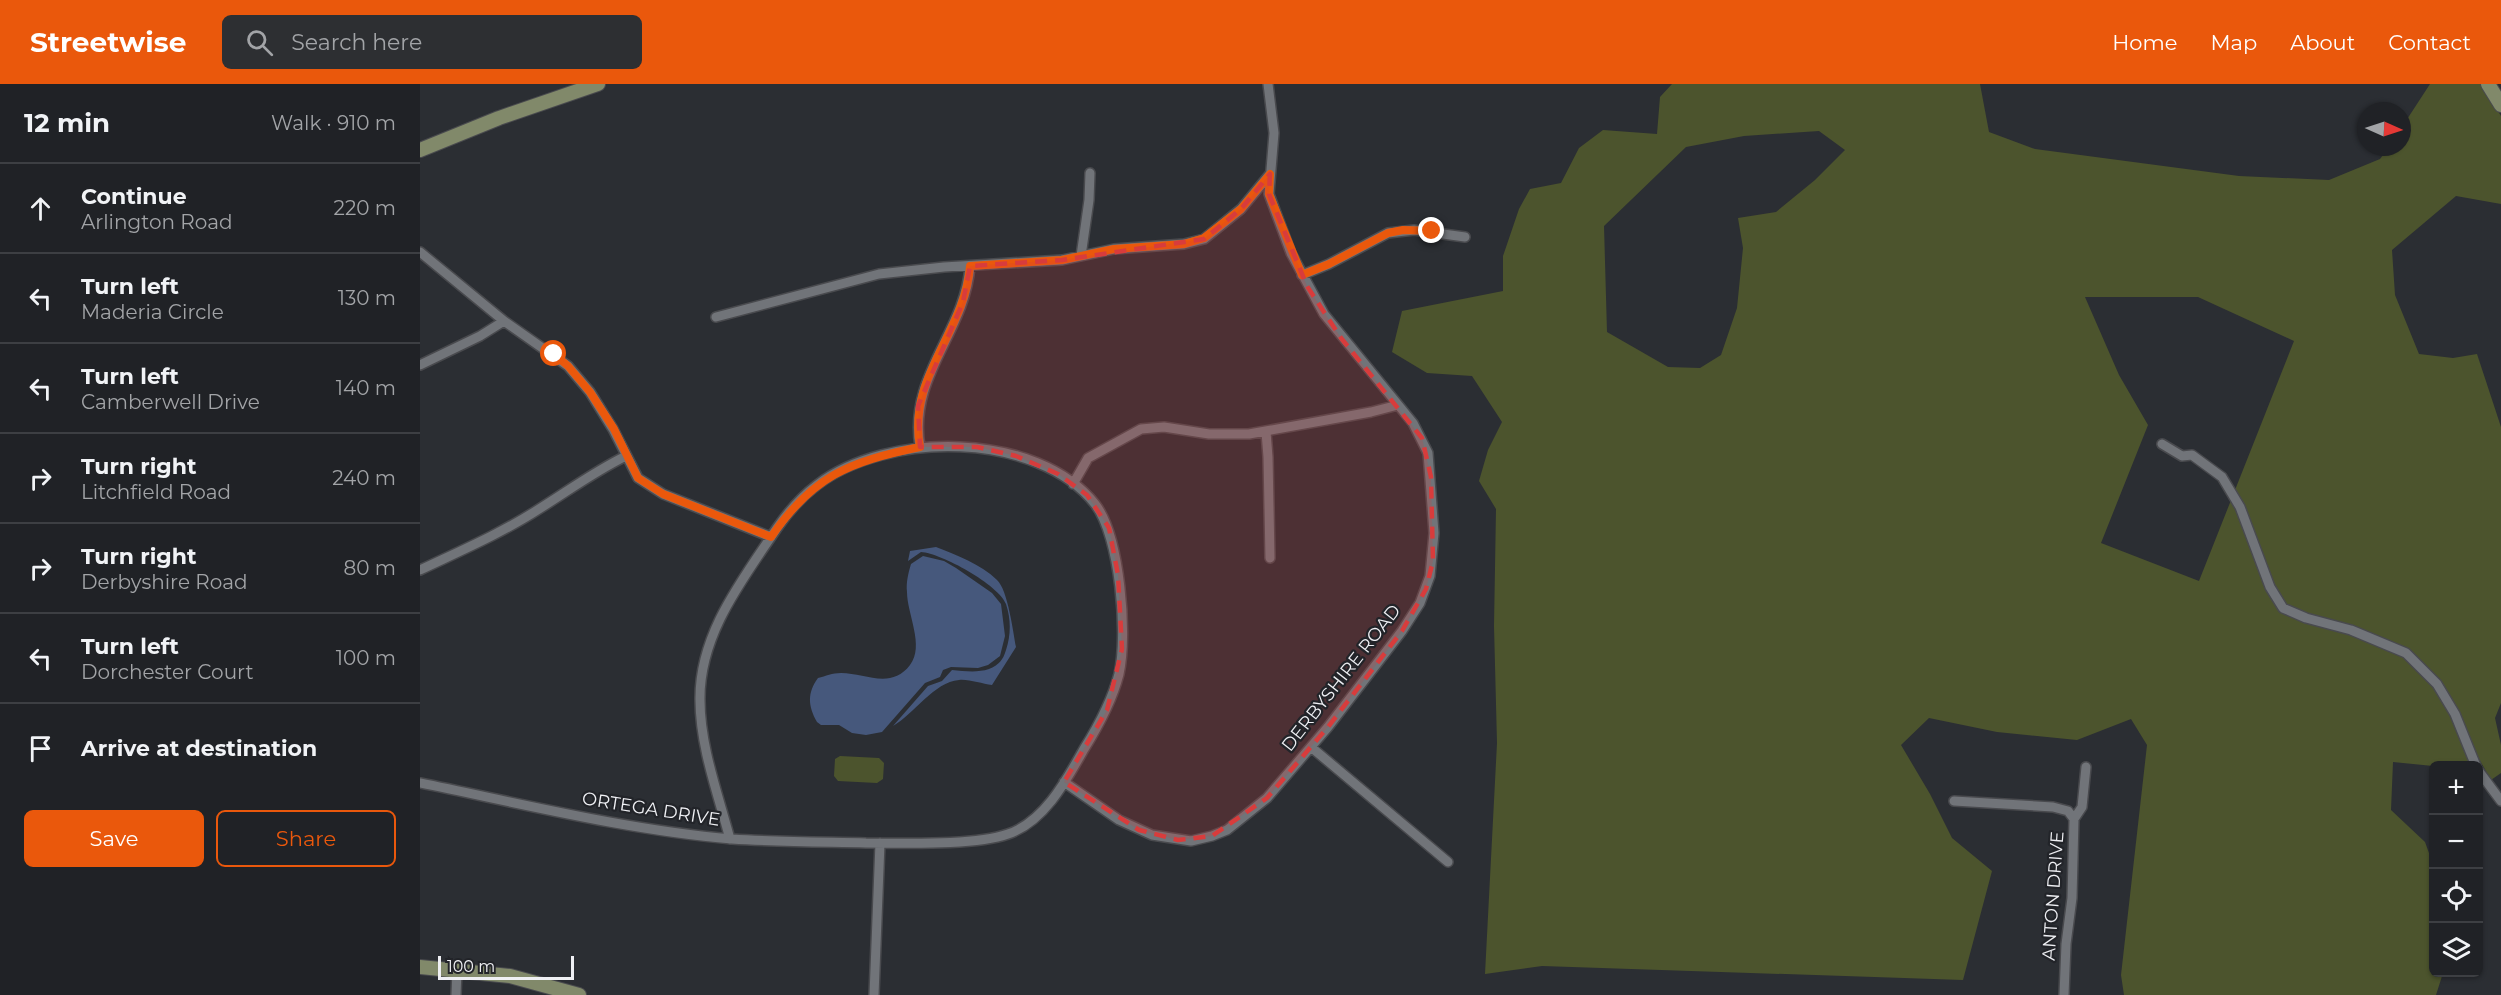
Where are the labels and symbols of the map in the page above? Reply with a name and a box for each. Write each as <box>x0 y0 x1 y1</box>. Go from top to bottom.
north arrow <box>2357 102 2411 156</box>
route end <box>1418 217 1444 243</box>
route start <box>540 340 566 366</box>
street label: DERBYSHIRE ROAD <box>1277 600 1405 756</box>
street label: ORTEGA DRIVE <box>581 787 721 831</box>
street label: ANTON DRIVE <box>2038 831 2068 961</box>
scale bar <box>438 953 574 980</box>

